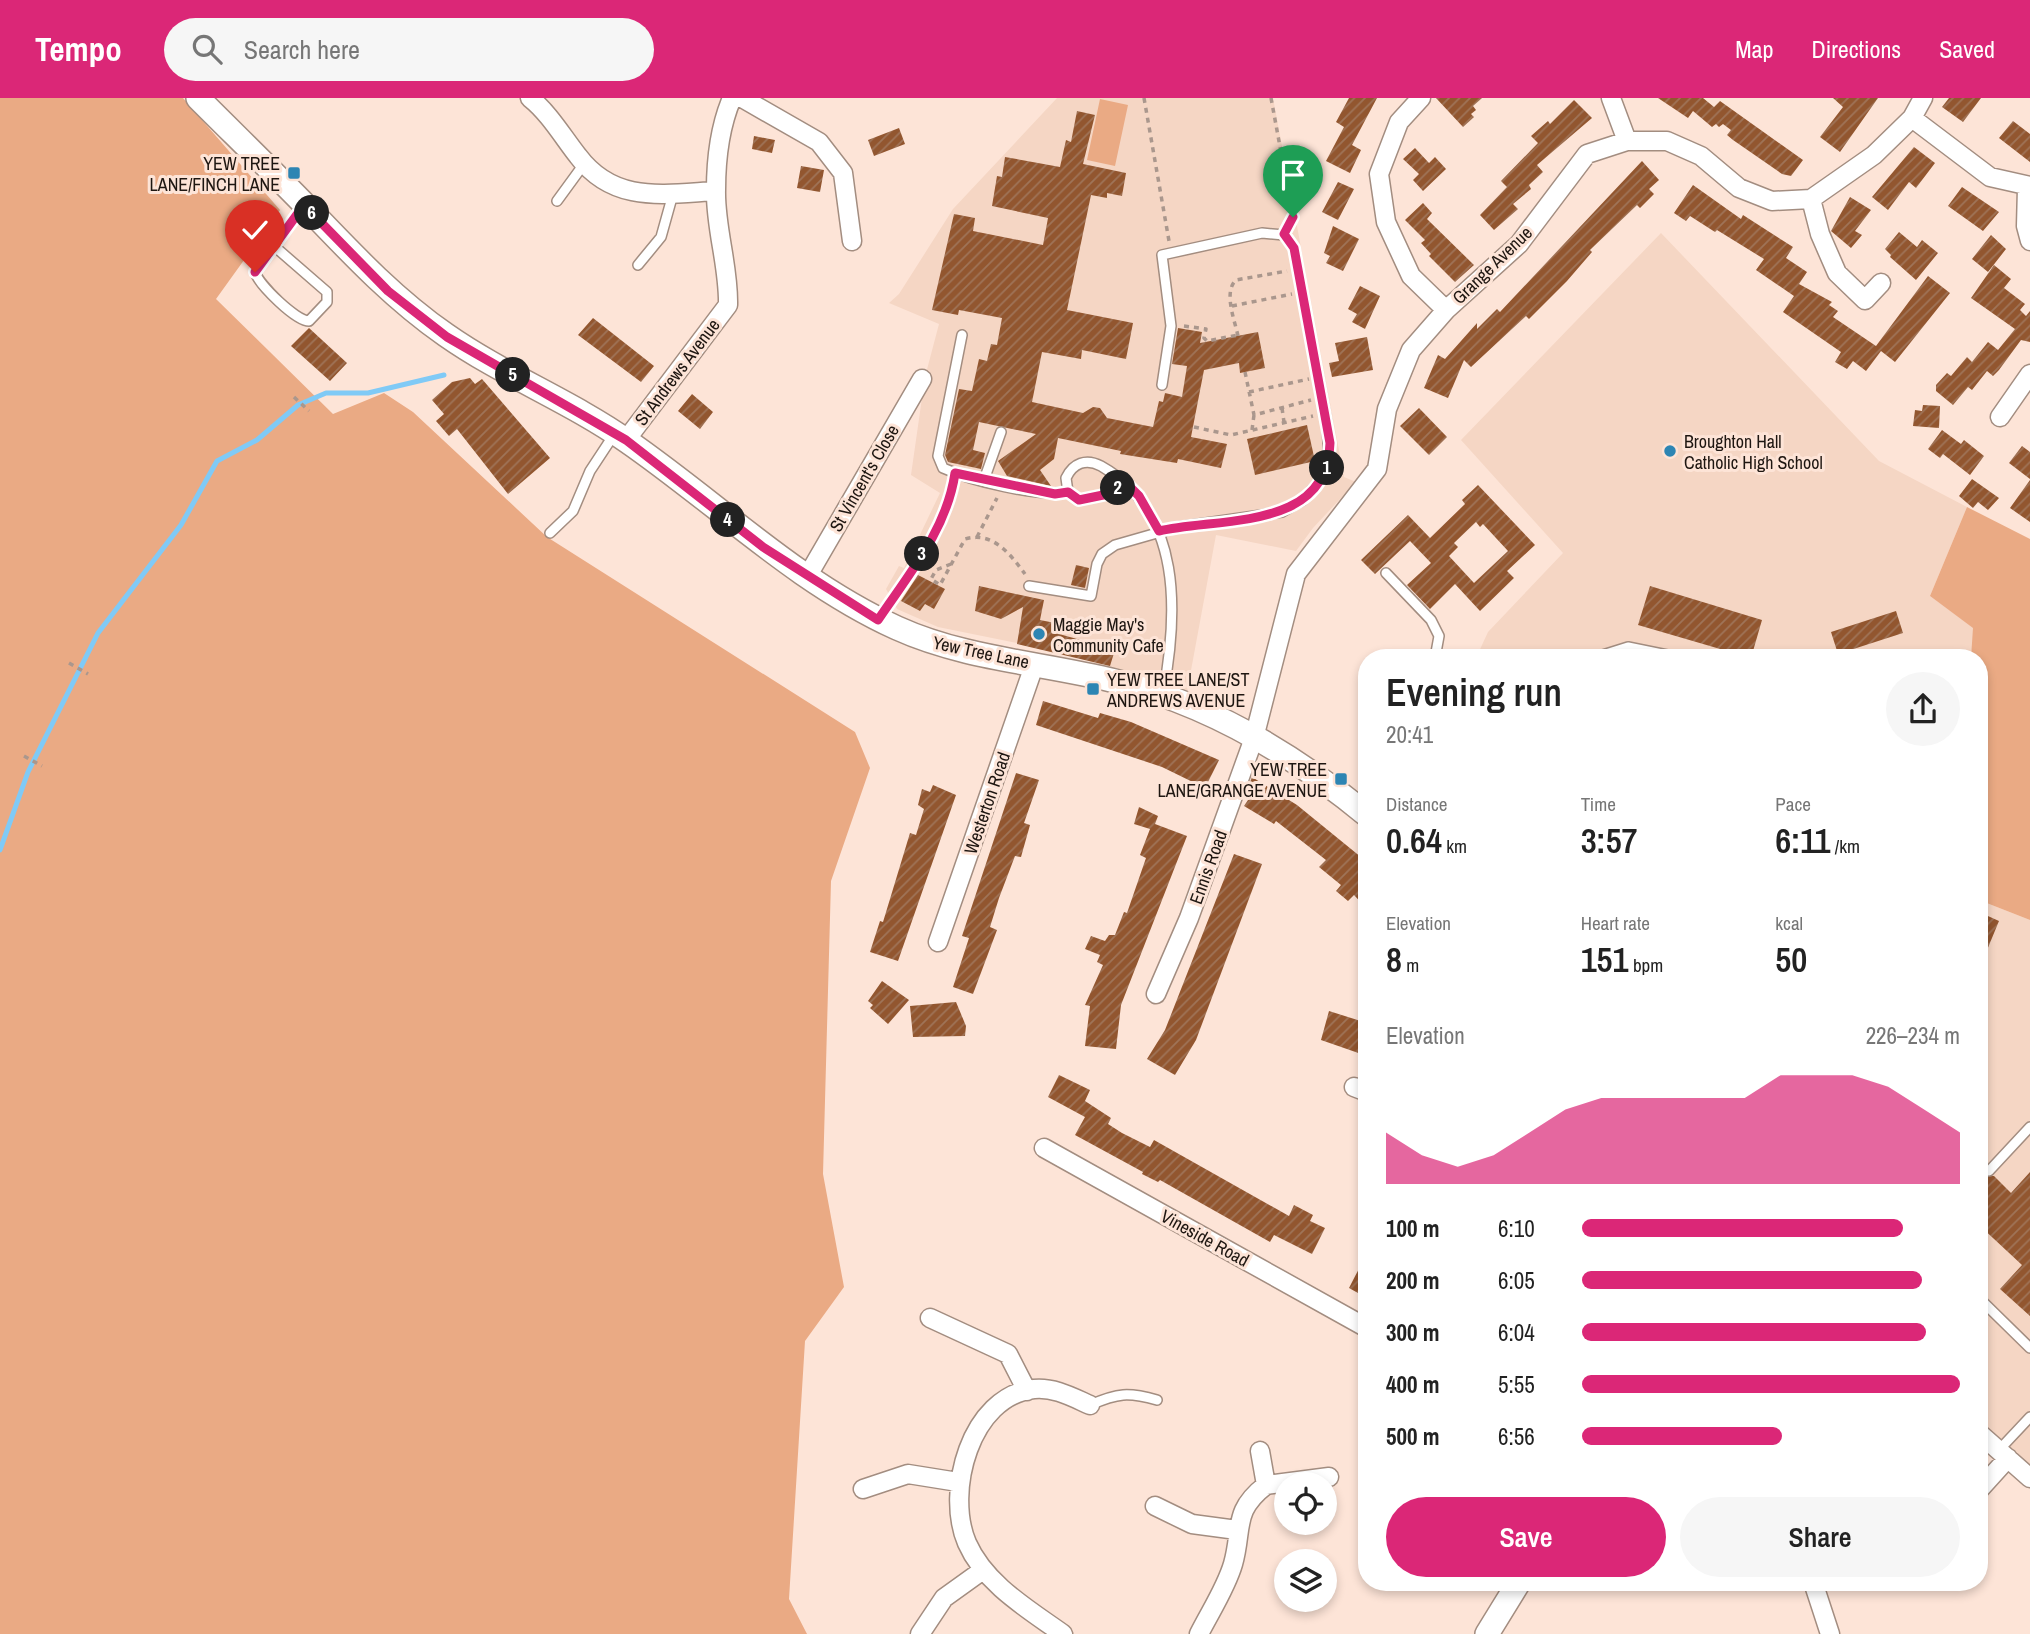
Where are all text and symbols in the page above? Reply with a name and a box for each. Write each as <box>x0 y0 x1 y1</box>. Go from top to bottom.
search box <box>164 18 654 81</box>
text: Tempo <box>35 27 122 71</box>
icon: search <box>188 30 226 68</box>
text: Search here <box>244 32 360 67</box>
text: Map <box>1735 33 1773 65</box>
text: Directions <box>1811 33 1901 65</box>
text: Saved <box>1939 33 1995 65</box>
pin <box>1263 145 1323 217</box>
place label: YEW TREE LANE/FINCH LANE <box>150 151 280 197</box>
icon: arrive <box>1274 156 1312 194</box>
marker: YEW TREE LANE/FINCH LANE <box>286 165 302 181</box>
pin: 6 <box>294 195 330 230</box>
text: 6 <box>307 199 316 225</box>
pin <box>225 200 285 272</box>
icon: check <box>236 211 274 249</box>
street label: Grange Avenue <box>1447 220 1537 310</box>
street label: St Andrews Avenue <box>629 313 725 431</box>
pin: 5 <box>496 358 530 392</box>
text: 5 <box>508 361 517 387</box>
street label: St Vincent's Close <box>823 420 905 536</box>
place label: Broughton Hall Catholic High School <box>1684 429 1823 475</box>
marker: Broughton Hall Catholic High School <box>1662 443 1678 459</box>
pin: 1 <box>1310 450 1344 486</box>
text: 1 <box>1322 454 1331 480</box>
pin: 2 <box>1100 470 1136 506</box>
text: 2 <box>1113 474 1122 500</box>
pin: 4 <box>710 502 746 538</box>
text: 4 <box>723 506 732 532</box>
pin: 3 <box>904 536 940 572</box>
text: 3 <box>917 540 926 566</box>
place label: Maggie May's Community Cafe <box>1053 612 1164 658</box>
marker: Maggie May's Community Cafe <box>1031 626 1047 642</box>
street label: Yew Tree Lane <box>930 630 1032 674</box>
place label: YEW TREE LANE/ST ANDREWS AVENUE <box>1106 667 1249 713</box>
text: Evening run <box>1386 667 1562 718</box>
button: share <box>1886 672 1960 746</box>
marker: YEW TREE LANE/ST ANDREWS AVENUE <box>1085 681 1101 697</box>
text: 20:41 <box>1386 719 1433 750</box>
street label: Westerton Road <box>958 749 1016 857</box>
place label: YEW TREE LANE/GRANGE AVENUE <box>1157 757 1327 803</box>
marker: YEW TREE LANE/GRANGE AVENUE <box>1333 771 1349 787</box>
text: Distance <box>1386 791 1447 817</box>
text: Time <box>1581 791 1616 817</box>
text: Pace <box>1775 791 1811 817</box>
text: 0.64 <box>1386 817 1442 864</box>
text: 3:57 <box>1581 817 1638 864</box>
text: 6:11 <box>1775 817 1830 864</box>
street label: Ennis Road <box>1183 826 1233 908</box>
text: km <box>1442 833 1467 859</box>
text: /km <box>1830 833 1860 859</box>
text: Elevation <box>1386 910 1451 936</box>
text: Heart rate <box>1581 910 1650 936</box>
text: kcal <box>1775 910 1803 936</box>
text: 8 <box>1386 936 1402 983</box>
text: 151 <box>1581 936 1629 983</box>
text: 50 <box>1775 936 1807 983</box>
text: m <box>1402 952 1419 978</box>
text: bpm <box>1629 952 1663 978</box>
text: Elevation <box>1386 1020 1465 1051</box>
text: 226–234 m <box>1866 1020 1960 1051</box>
street label: Vineside Road <box>1156 1203 1254 1273</box>
text: 100 m <box>1386 1213 1439 1244</box>
text: 6:10 <box>1498 1213 1535 1244</box>
text: 200 m <box>1386 1265 1439 1296</box>
text: 6:05 <box>1498 1265 1535 1296</box>
text: 300 m <box>1386 1317 1439 1348</box>
text: 6:04 <box>1498 1317 1535 1348</box>
text: 400 m <box>1386 1369 1439 1400</box>
text: 5:55 <box>1498 1369 1535 1400</box>
text: 500 m <box>1386 1421 1439 1452</box>
text: 6:56 <box>1498 1421 1535 1452</box>
map controls <box>1274 1472 1337 1612</box>
button: locate <box>1274 1472 1337 1535</box>
button: Save <box>1386 1497 1666 1577</box>
button: Share <box>1680 1497 1960 1577</box>
button: layers <box>1274 1549 1337 1612</box>

